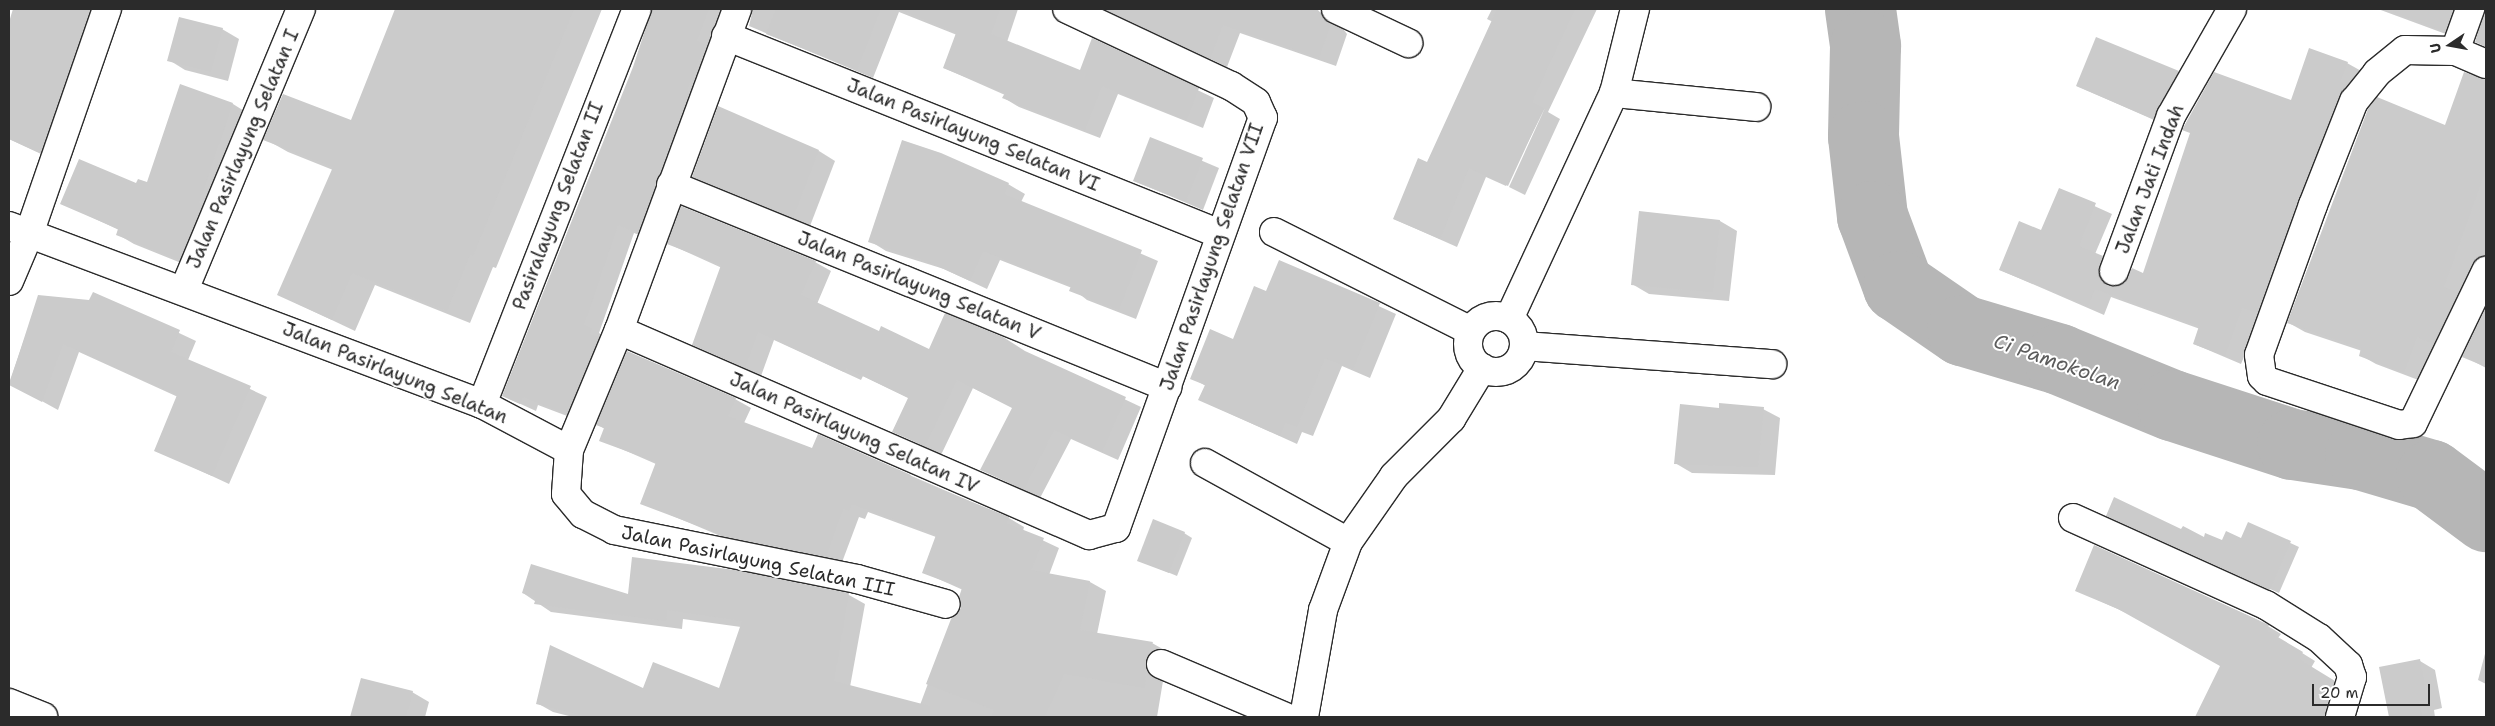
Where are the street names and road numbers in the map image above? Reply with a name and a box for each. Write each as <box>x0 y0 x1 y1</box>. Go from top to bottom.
street label: Jalan Pasirlayung Selatan I <box>182 26 304 272</box>
street label: Jalan Pasirlayung Selatan VI <box>843 74 1103 196</box>
street label: Pasiralayung Selatan II <box>508 99 608 313</box>
street label: Jalan Jati Indah <box>2111 101 2189 257</box>
street label: Jalan Pasirlayung Selatan VII <box>1155 120 1269 394</box>
street label: Jalan Pasirlayung Selatan V <box>794 227 1044 345</box>
street label: Jalan Pasirlayung Selatan <box>279 317 511 429</box>
street label: Jalan Pasirlayung Selatan IV <box>726 368 982 498</box>
street label: Jalan Pasirlayung Selatan III <box>619 521 897 601</box>

